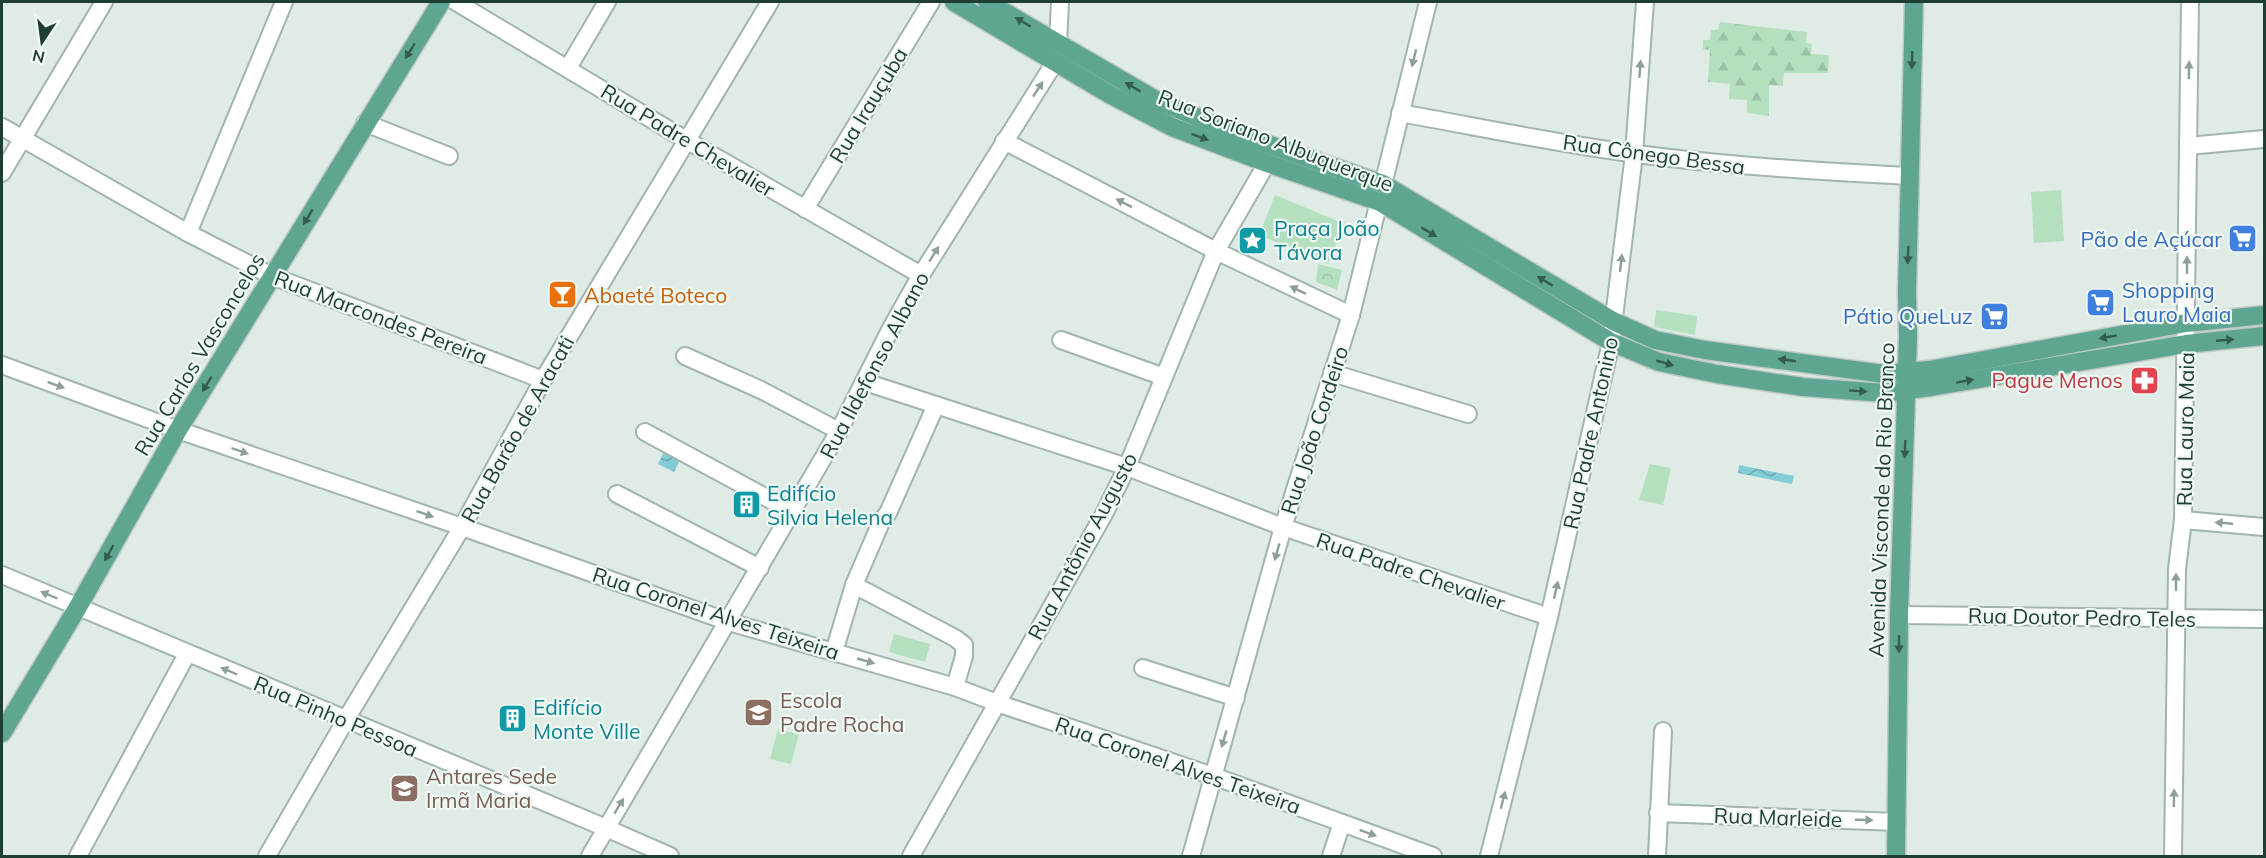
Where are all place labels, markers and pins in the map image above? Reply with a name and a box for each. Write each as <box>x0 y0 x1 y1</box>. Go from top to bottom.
place label: Praça João Távora <box>1274 215 1379 265</box>
supermarket icon: Pão de Açúcar <box>2227 223 2259 255</box>
place icon: Praça João Távora <box>1237 224 1269 256</box>
place label: Pão de Açúcar <box>2080 226 2222 252</box>
place label: Shopping Lauro Maia <box>2122 277 2231 327</box>
bar icon: Abaeté Boteco <box>547 279 579 311</box>
place label: Abaeté Boteco <box>584 282 727 308</box>
supermarket icon: Shopping Lauro Maia <box>2085 286 2117 318</box>
supermarket icon: Pátio QueLuz <box>1978 300 2010 332</box>
place label: Pátio QueLuz <box>1843 303 1973 329</box>
pharmacy icon: Pague Menos <box>2128 364 2160 396</box>
place label: Pague Menos <box>1991 367 2123 393</box>
place label: Edifício Silvia Helena <box>767 480 893 530</box>
building icon: Edifício Silvia Helena <box>730 489 762 521</box>
place label: Escola Padre Rocha <box>780 687 904 737</box>
place label: Edifício Monte Ville <box>533 694 641 744</box>
school or university icon: Escola Padre Rocha <box>743 696 775 728</box>
building icon: Edifício Monte Ville <box>496 703 528 735</box>
place label: Antares Sede Irmã Maria <box>426 763 557 813</box>
school or university icon: Antares Sede Irmã Maria <box>389 772 421 804</box>

